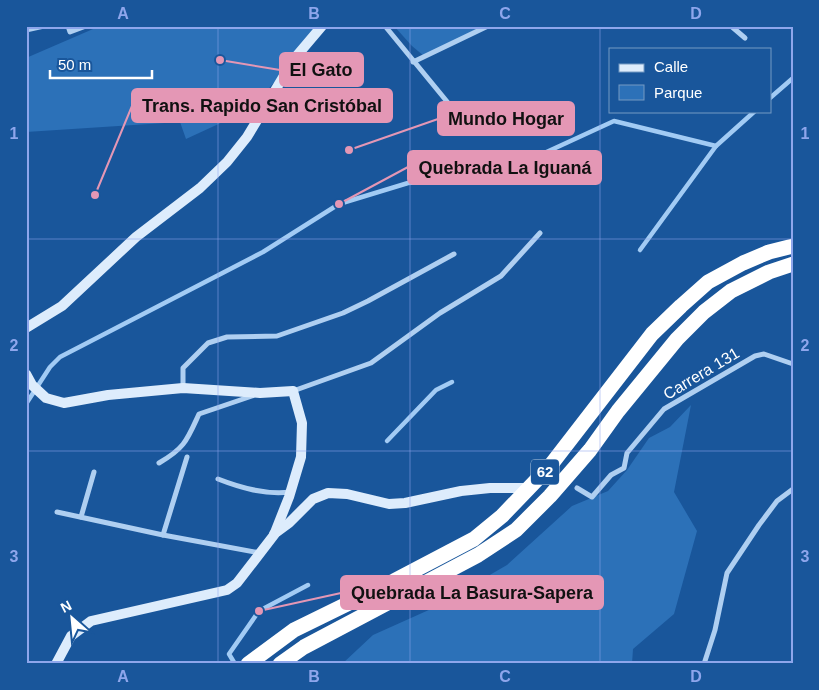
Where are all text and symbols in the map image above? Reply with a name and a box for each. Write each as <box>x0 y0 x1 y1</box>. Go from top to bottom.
text: A <box>117 5 129 22</box>
text: B <box>308 5 320 22</box>
text: C <box>499 5 511 22</box>
text: D <box>690 5 702 22</box>
scale bar <box>50 48 152 80</box>
legend <box>609 48 772 112</box>
callout: El Gato <box>280 53 363 86</box>
text: 50 m <box>58 56 91 73</box>
text: Calle <box>654 58 688 75</box>
text: El Gato <box>289 60 353 80</box>
text: Parque <box>654 84 702 101</box>
callout: Trans. Rapido San Cristóbal <box>132 89 392 122</box>
text: Trans. Rapido San Cristóbal <box>142 96 382 116</box>
callout: Mundo Hogar <box>438 102 574 135</box>
text: Mundo Hogar <box>448 109 564 129</box>
text: 1 <box>10 125 19 142</box>
text: 1 <box>801 125 810 142</box>
callout: Quebrada La Iguaná <box>408 151 601 184</box>
text: Quebrada La Iguaná <box>418 158 593 178</box>
text: 2 <box>10 337 19 354</box>
text: 2 <box>801 337 810 354</box>
street label: Carrera 131 <box>660 344 742 403</box>
road number: 62 <box>531 460 559 484</box>
text: 3 <box>10 548 19 565</box>
text: 3 <box>801 548 810 565</box>
callout: Quebrada La Basura-Sapera <box>341 576 603 609</box>
text: Quebrada La Basura-Sapera <box>351 583 594 603</box>
north arrow <box>48 592 98 642</box>
text: N <box>58 597 74 616</box>
text: A <box>117 668 129 685</box>
text: B <box>308 668 320 685</box>
text: C <box>499 668 511 685</box>
text: D <box>690 668 702 685</box>

